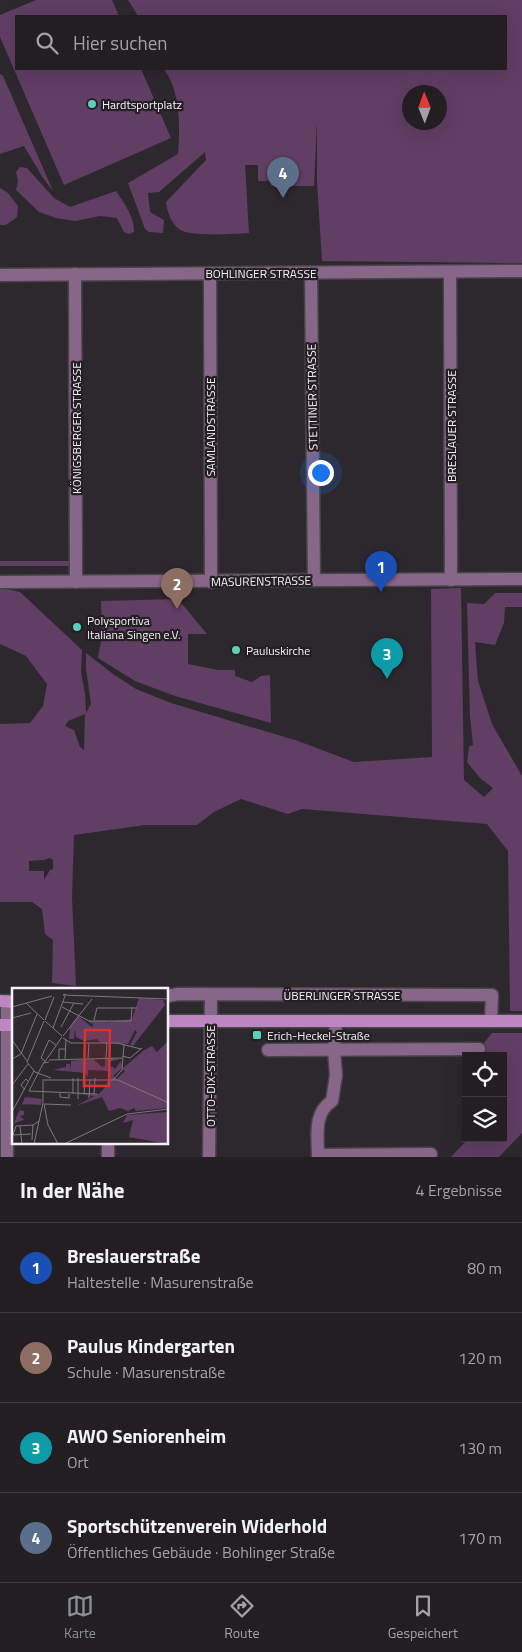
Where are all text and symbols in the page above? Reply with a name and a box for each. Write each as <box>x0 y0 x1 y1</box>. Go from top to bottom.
search box <box>15 15 507 70</box>
text: Hier suchen <box>73 28 168 57</box>
icon: search <box>33 29 61 57</box>
north arrow <box>402 85 447 130</box>
place label: Hardtsportplatz <box>102 95 182 114</box>
marker: Hardtsportplatz <box>86 98 98 110</box>
pin: 4 <box>267 157 299 198</box>
street label: BOHLINGER STRASSE <box>205 264 317 283</box>
street label: STETTINER STRASSE <box>302 343 322 450</box>
street label: KÖNIGSBERGER STRASSE <box>67 362 86 494</box>
street label: BRESLAUER STRASSE <box>442 370 461 482</box>
street label: SAMLANDSTRASSE <box>201 377 220 477</box>
your location <box>308 460 334 486</box>
pin: 1 <box>365 551 397 592</box>
pin: 2 <box>161 568 193 609</box>
street label: MASURENSTRASSE <box>211 571 312 591</box>
place label: Polysportiva Italiana Singen e.V. <box>87 611 181 644</box>
marker: Polysportiva Italiana Singen e.V. <box>71 621 83 633</box>
pin: 3 <box>371 638 403 679</box>
place label: Pauluskirche <box>246 641 310 660</box>
marker: Pauluskirche <box>230 644 242 656</box>
street label: ÜBERLINGER STRASSE <box>284 986 401 1005</box>
inset map <box>12 988 169 1144</box>
street label: OTTO-DIX-STRASSE <box>201 1025 220 1127</box>
place label: Erich-Heckel-Straße <box>267 1026 370 1045</box>
marker: Erich-Heckel-Straße <box>251 1029 263 1041</box>
map controls <box>462 1052 507 1142</box>
button: locate <box>462 1052 507 1097</box>
button: layers <box>462 1097 507 1142</box>
text: In der Nähe <box>20 1174 125 1206</box>
text: 4 Ergebnisse <box>415 1178 502 1202</box>
text: Breslauerstraße <box>67 1241 200 1270</box>
text: 1 <box>32 1256 40 1280</box>
text: 80 m <box>467 1256 502 1280</box>
text: Haltestelle · Masurenstraße <box>67 1270 254 1294</box>
text: Paulus Kindergarten <box>67 1331 235 1360</box>
text: 2 <box>32 1346 40 1370</box>
text: 120 m <box>458 1346 502 1370</box>
text: Schule · Masurenstraße <box>67 1360 225 1384</box>
text: AWO Seniorenheim <box>67 1421 226 1450</box>
text: 3 <box>32 1436 40 1460</box>
text: 130 m <box>458 1436 502 1460</box>
text: Ort <box>67 1450 89 1474</box>
text: Sportschützenverein Widerhold <box>67 1511 327 1540</box>
text: 4 <box>32 1526 40 1550</box>
text: 170 m <box>458 1526 502 1550</box>
text: Öffentliches Gebäude · Bohlinger Straße <box>67 1540 335 1564</box>
tab: Karte <box>64 1592 96 1643</box>
tab: Route <box>224 1592 259 1643</box>
tab: Gespeichert <box>388 1592 458 1643</box>

